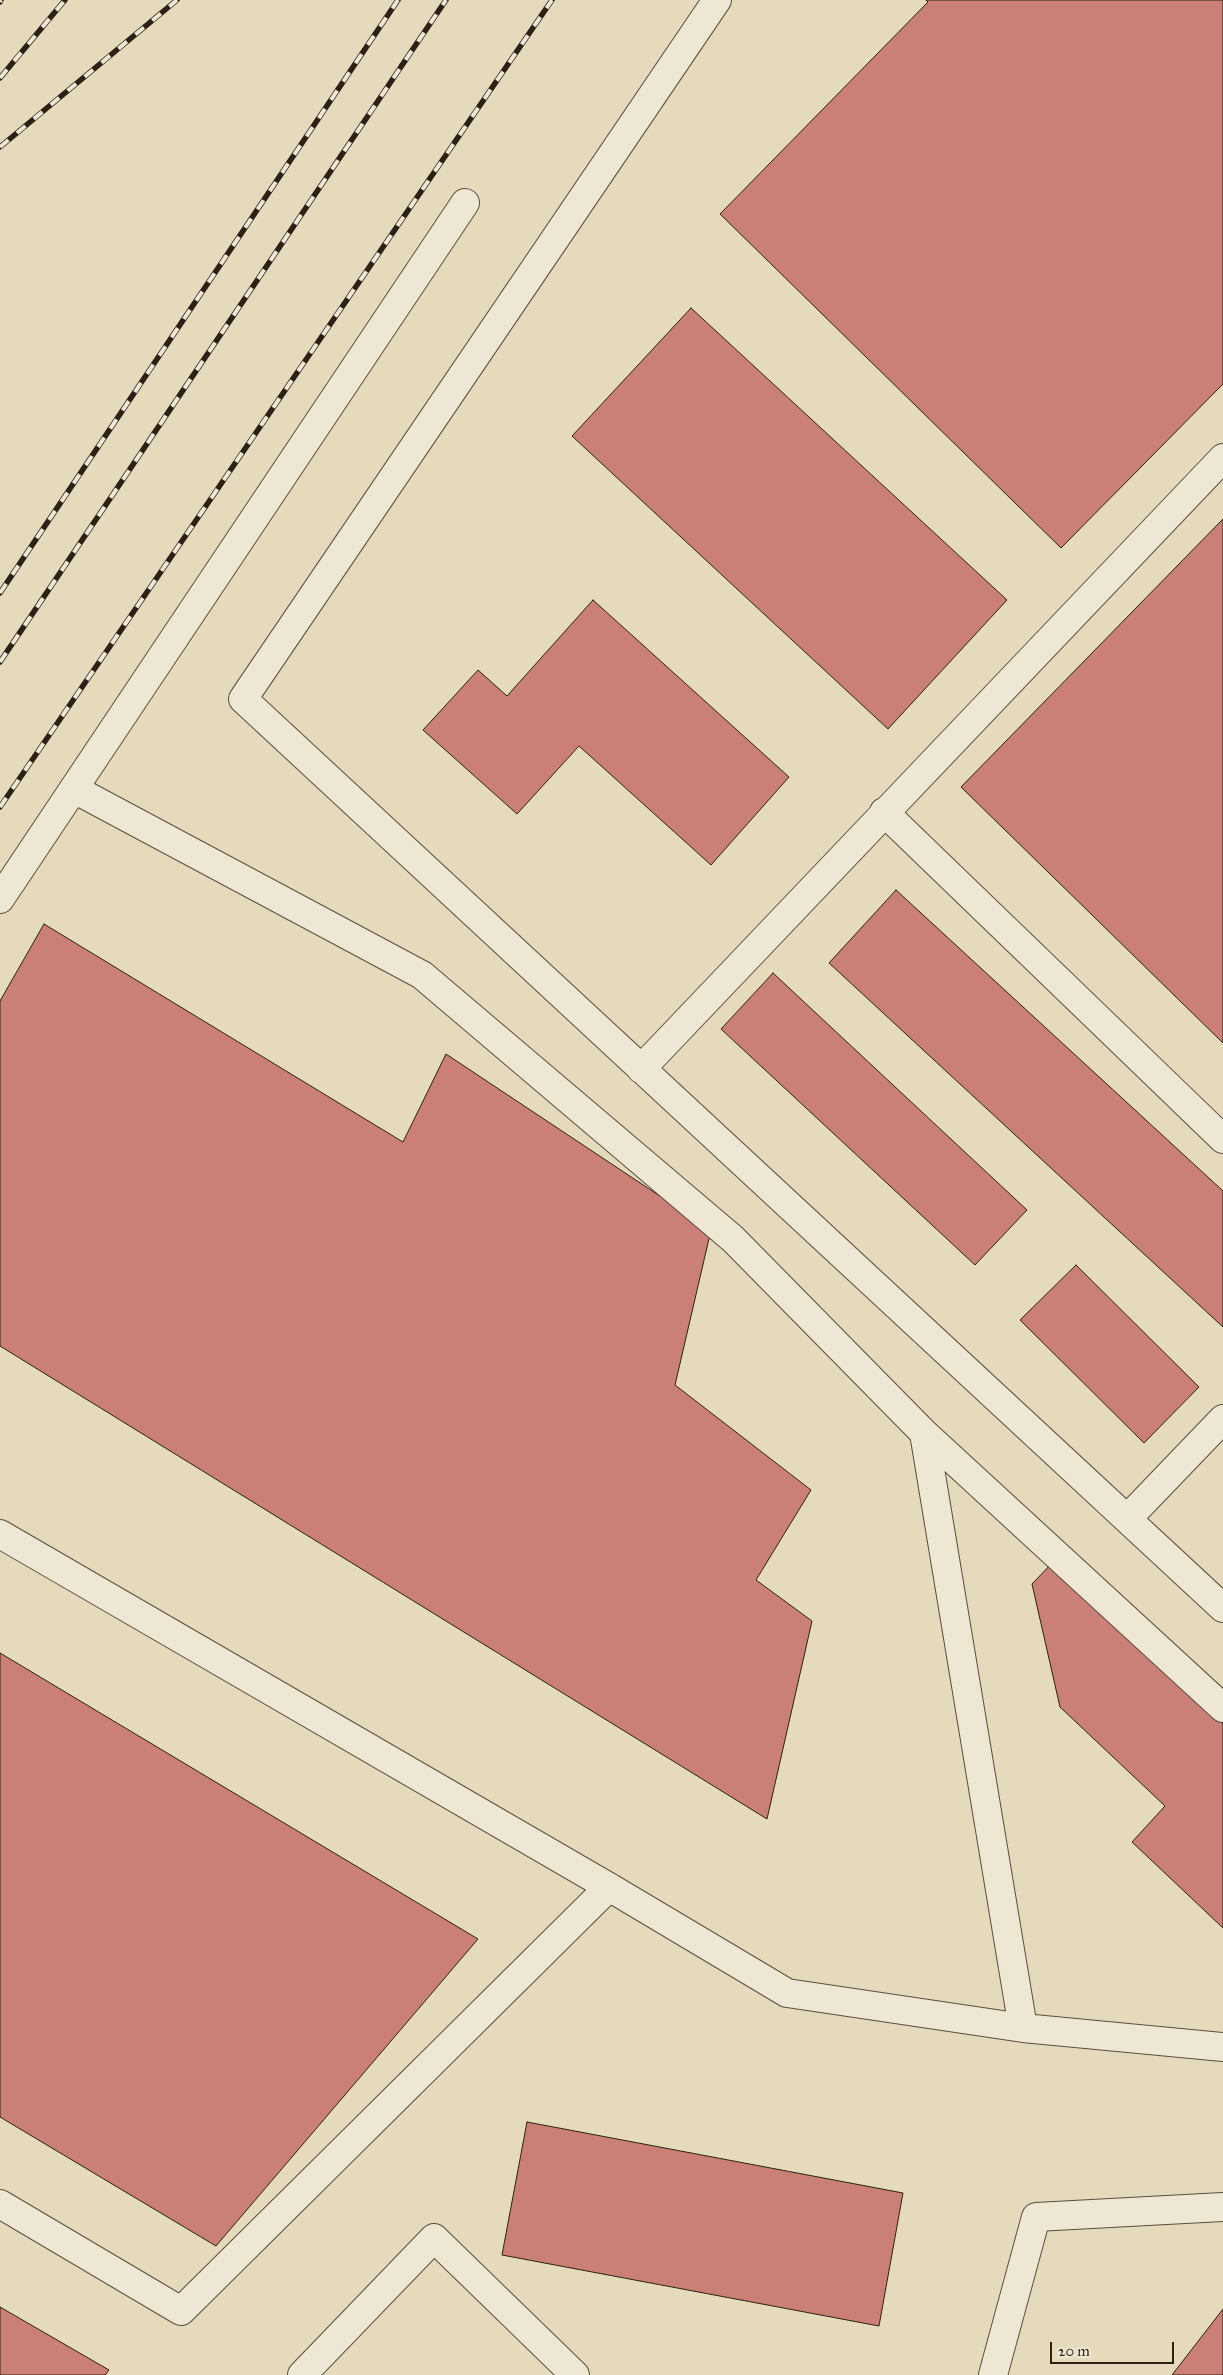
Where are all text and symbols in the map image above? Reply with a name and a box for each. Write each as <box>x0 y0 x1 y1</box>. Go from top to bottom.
scale bar <box>1053 2332 1177 2364</box>
text: 20 m <box>1058 2342 1090 2360</box>

